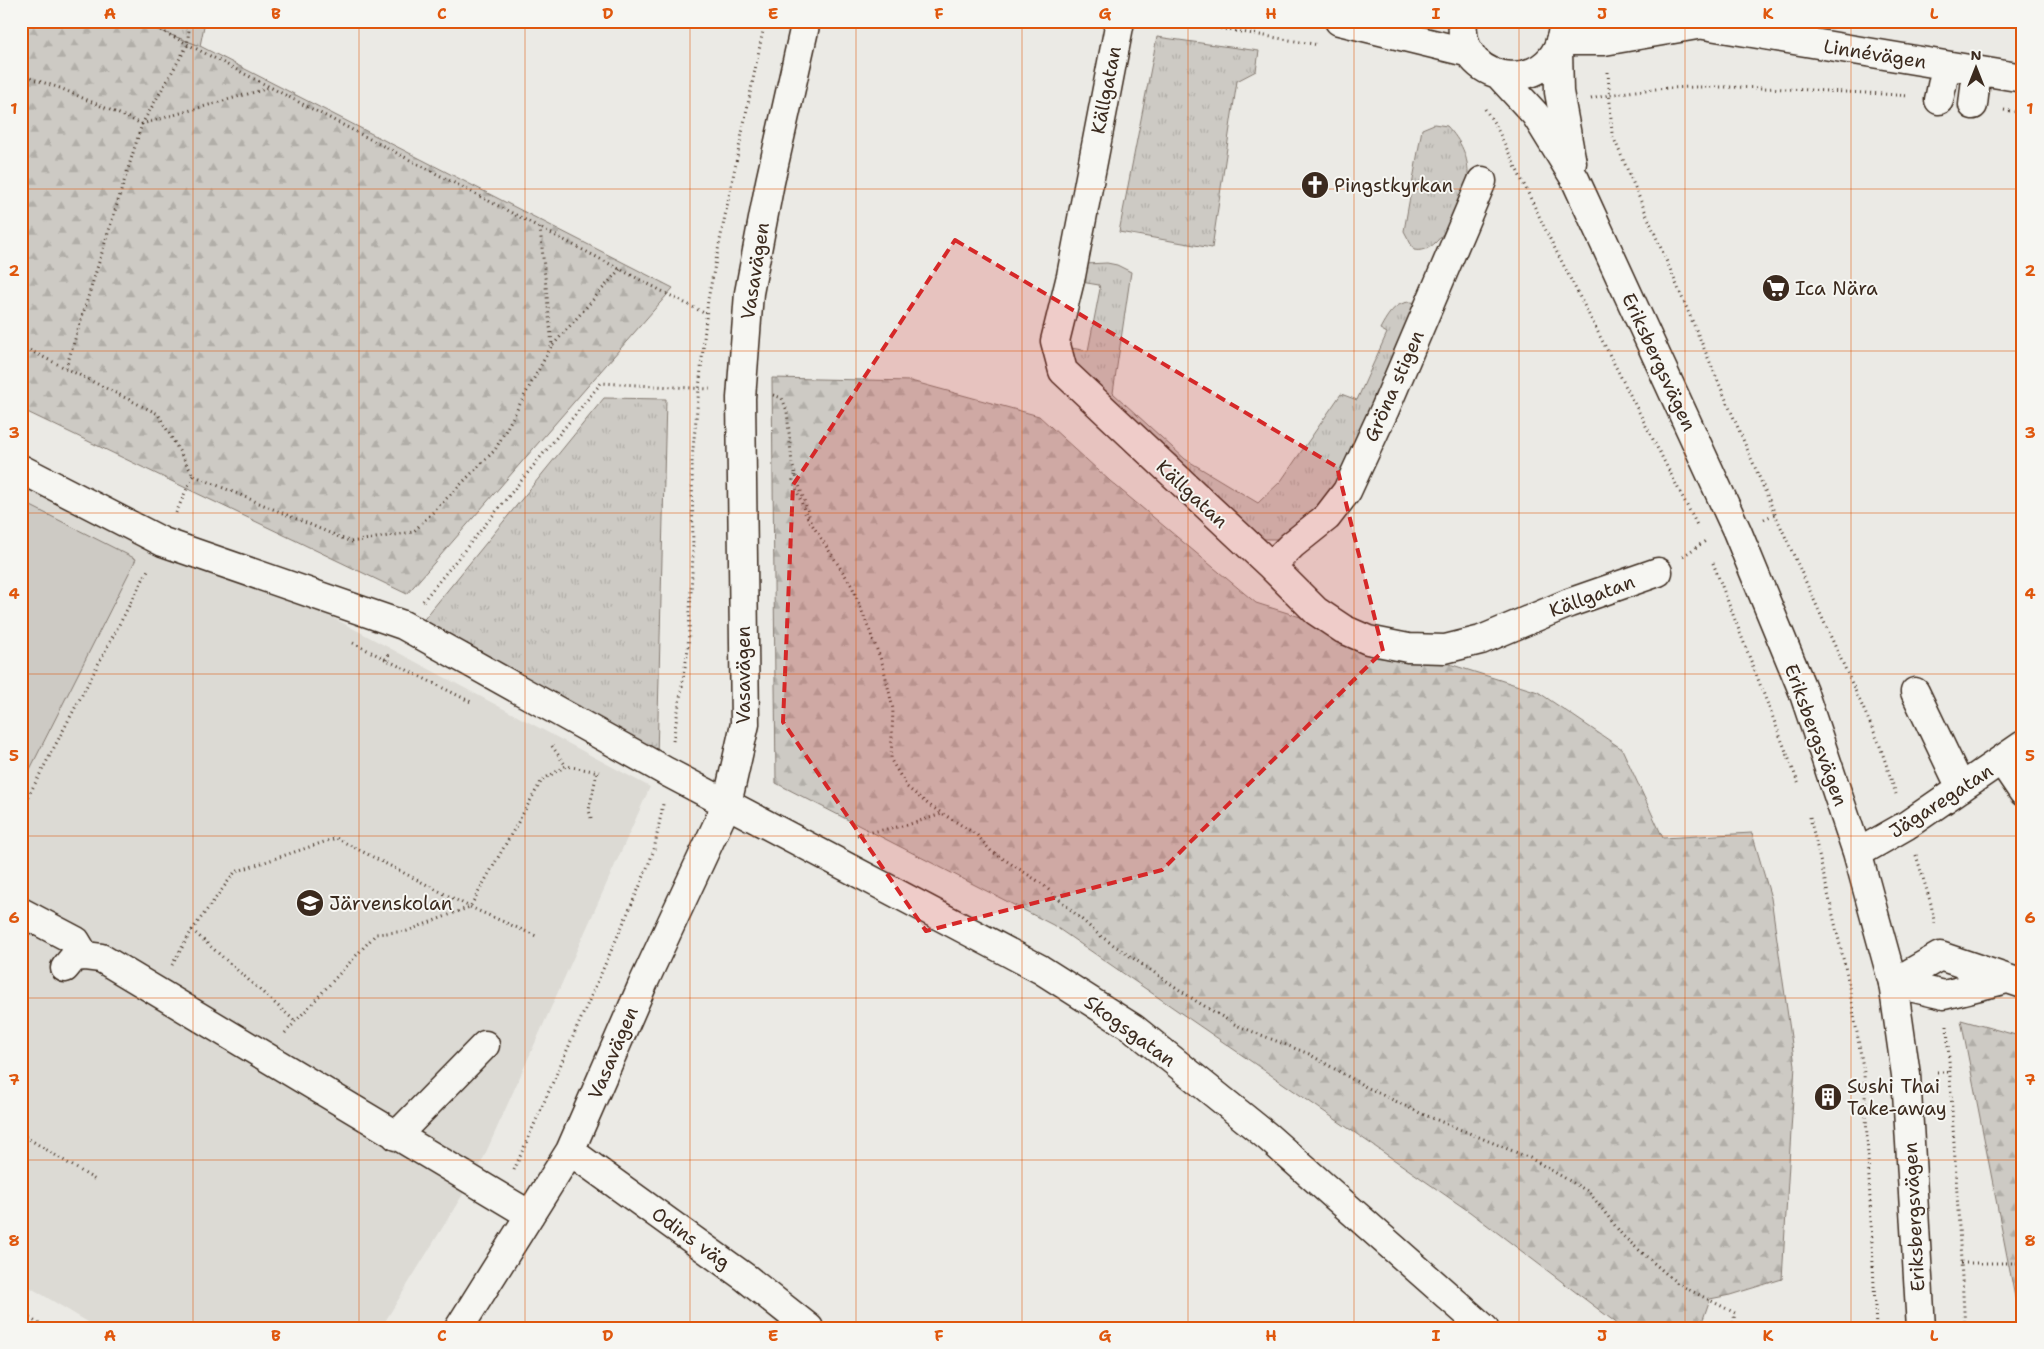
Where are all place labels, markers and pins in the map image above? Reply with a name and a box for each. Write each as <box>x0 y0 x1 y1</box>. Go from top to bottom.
church icon: Pingstkyrkan <box>1300 170 1330 200</box>
place label: Pingstkyrkan <box>1334 173 1453 198</box>
supermarket icon: Ica Nära <box>1761 273 1791 303</box>
place label: Ica Nära <box>1795 276 1878 301</box>
school or university icon: Järvenskolan <box>295 888 325 918</box>
place label: Järvenskolan <box>329 891 452 916</box>
place label: Sushi Thai Take-away <box>1847 1074 1947 1121</box>
building icon: Sushi Thai Take-away <box>1813 1082 1843 1112</box>

